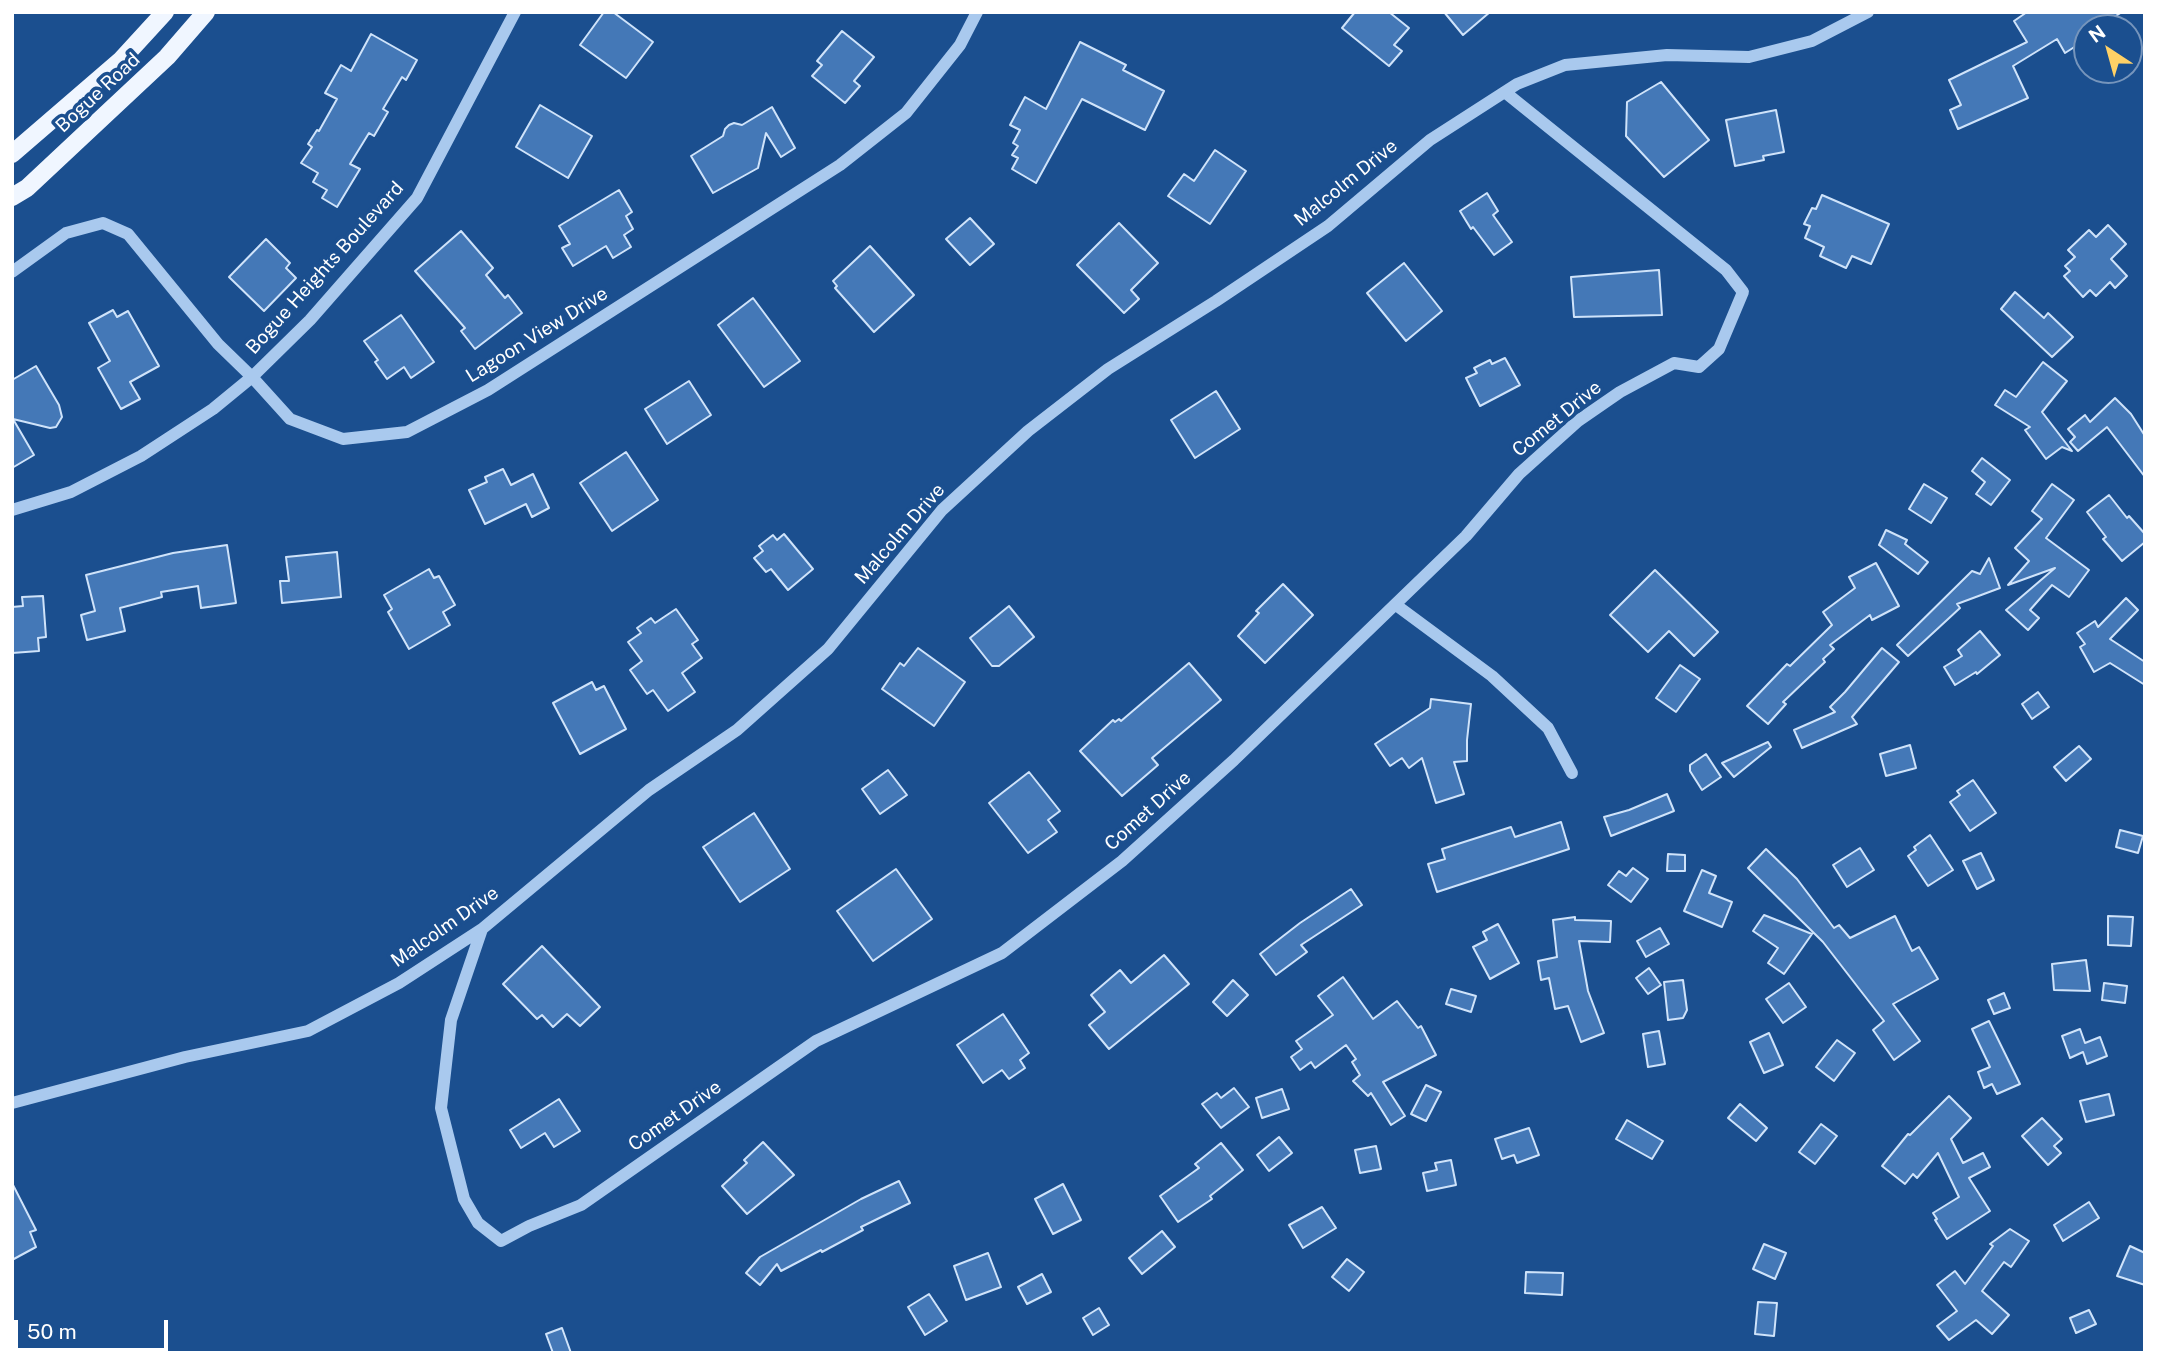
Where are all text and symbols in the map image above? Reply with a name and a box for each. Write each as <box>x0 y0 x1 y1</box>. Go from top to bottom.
north arrow <box>2073 14 2143 84</box>
text: N <box>2084 20 2109 47</box>
street label: Bogue Road <box>51 48 145 138</box>
street label: Malcolm Drive <box>1290 135 1402 231</box>
street label: Bogue Heights Boulevard <box>242 177 408 359</box>
street label: Lagoon View Drive <box>462 282 612 388</box>
street label: Comet Drive <box>1508 376 1606 462</box>
street label: Malcolm Drive <box>850 479 950 589</box>
street label: Comet Drive <box>1100 766 1196 856</box>
street label: Malcolm Drive <box>387 882 503 972</box>
street label: Comet Drive <box>624 1076 726 1156</box>
scale bar <box>18 1306 172 1350</box>
text: 50 m <box>27 1319 77 1344</box>

